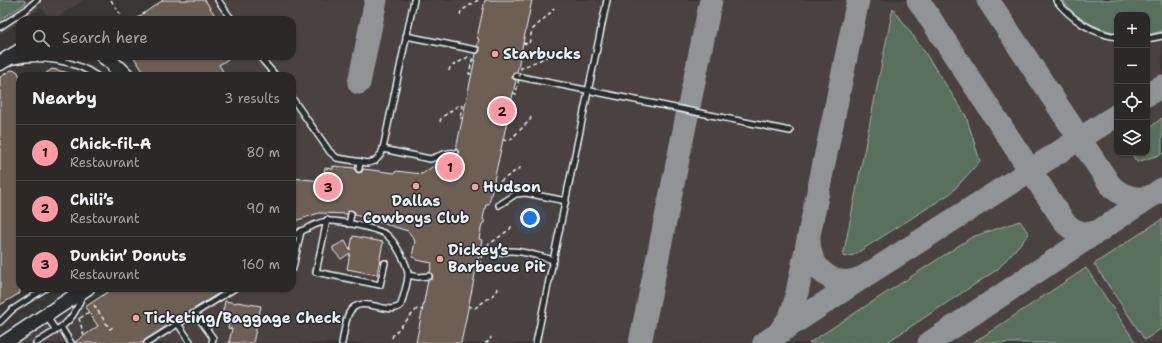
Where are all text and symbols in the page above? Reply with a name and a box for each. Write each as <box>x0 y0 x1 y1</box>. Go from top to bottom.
map controls <box>1114 12 1150 156</box>
button: + <box>1114 12 1150 48</box>
search box <box>16 16 296 60</box>
icon: search <box>30 27 52 49</box>
text: Search here <box>62 28 148 48</box>
place label: Starbucks <box>503 44 581 64</box>
button: − <box>1114 48 1150 84</box>
marker: Starbucks <box>490 49 500 59</box>
button: locate <box>1114 84 1150 120</box>
text: Nearby <box>32 87 97 109</box>
text: 3 results <box>224 90 280 107</box>
pin: 2 <box>489 96 515 126</box>
button: layers <box>1114 120 1150 156</box>
text: Chick-fil-A <box>70 134 151 154</box>
text: 1 <box>42 144 48 161</box>
text: 80 m <box>246 144 280 161</box>
pin: 1 <box>437 152 463 182</box>
text: Restaurant <box>70 154 140 171</box>
pin: 3 <box>315 172 341 202</box>
place label: Hudson <box>483 177 541 197</box>
marker: Dallas Cowboys Club <box>411 181 421 191</box>
marker: Hudson <box>470 182 480 192</box>
text: Chili’s <box>70 190 114 210</box>
place label: Dallas Cowboys Club <box>363 191 469 228</box>
text: 2 <box>40 200 50 217</box>
text: 90 m <box>246 200 280 217</box>
your location <box>520 208 540 228</box>
text: Restaurant <box>70 210 140 227</box>
place label: Dickey’s Barbecue Pit <box>448 240 546 277</box>
text: Dunkin’ Donuts <box>70 246 187 266</box>
marker: Dickey’s Barbecue Pit <box>435 254 445 264</box>
text: 3 <box>40 256 50 273</box>
text: 160 m <box>242 256 280 273</box>
text: Restaurant <box>70 266 140 283</box>
place label: Ticketing/Baggage Check <box>144 308 342 328</box>
marker: Ticketing/Baggage Check <box>131 313 141 323</box>

